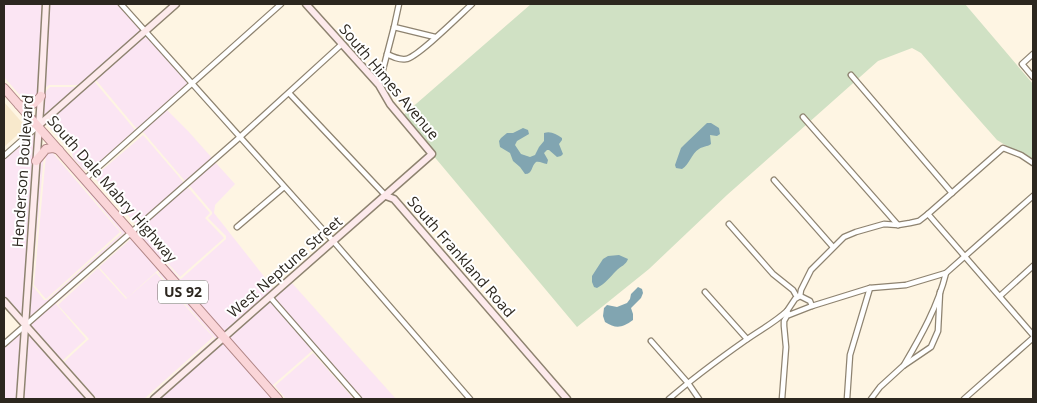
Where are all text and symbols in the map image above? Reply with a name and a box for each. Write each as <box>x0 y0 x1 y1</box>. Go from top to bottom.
street label: South Himes Avenue <box>335 19 444 143</box>
street label: Henderson Boulevard <box>7 94 37 248</box>
street label: South Dale Mabry Highway <box>43 111 182 266</box>
street label: South Frankland Road <box>404 192 520 321</box>
street label: West Neptune Street <box>223 211 346 322</box>
road number: US 92 <box>158 280 208 304</box>

